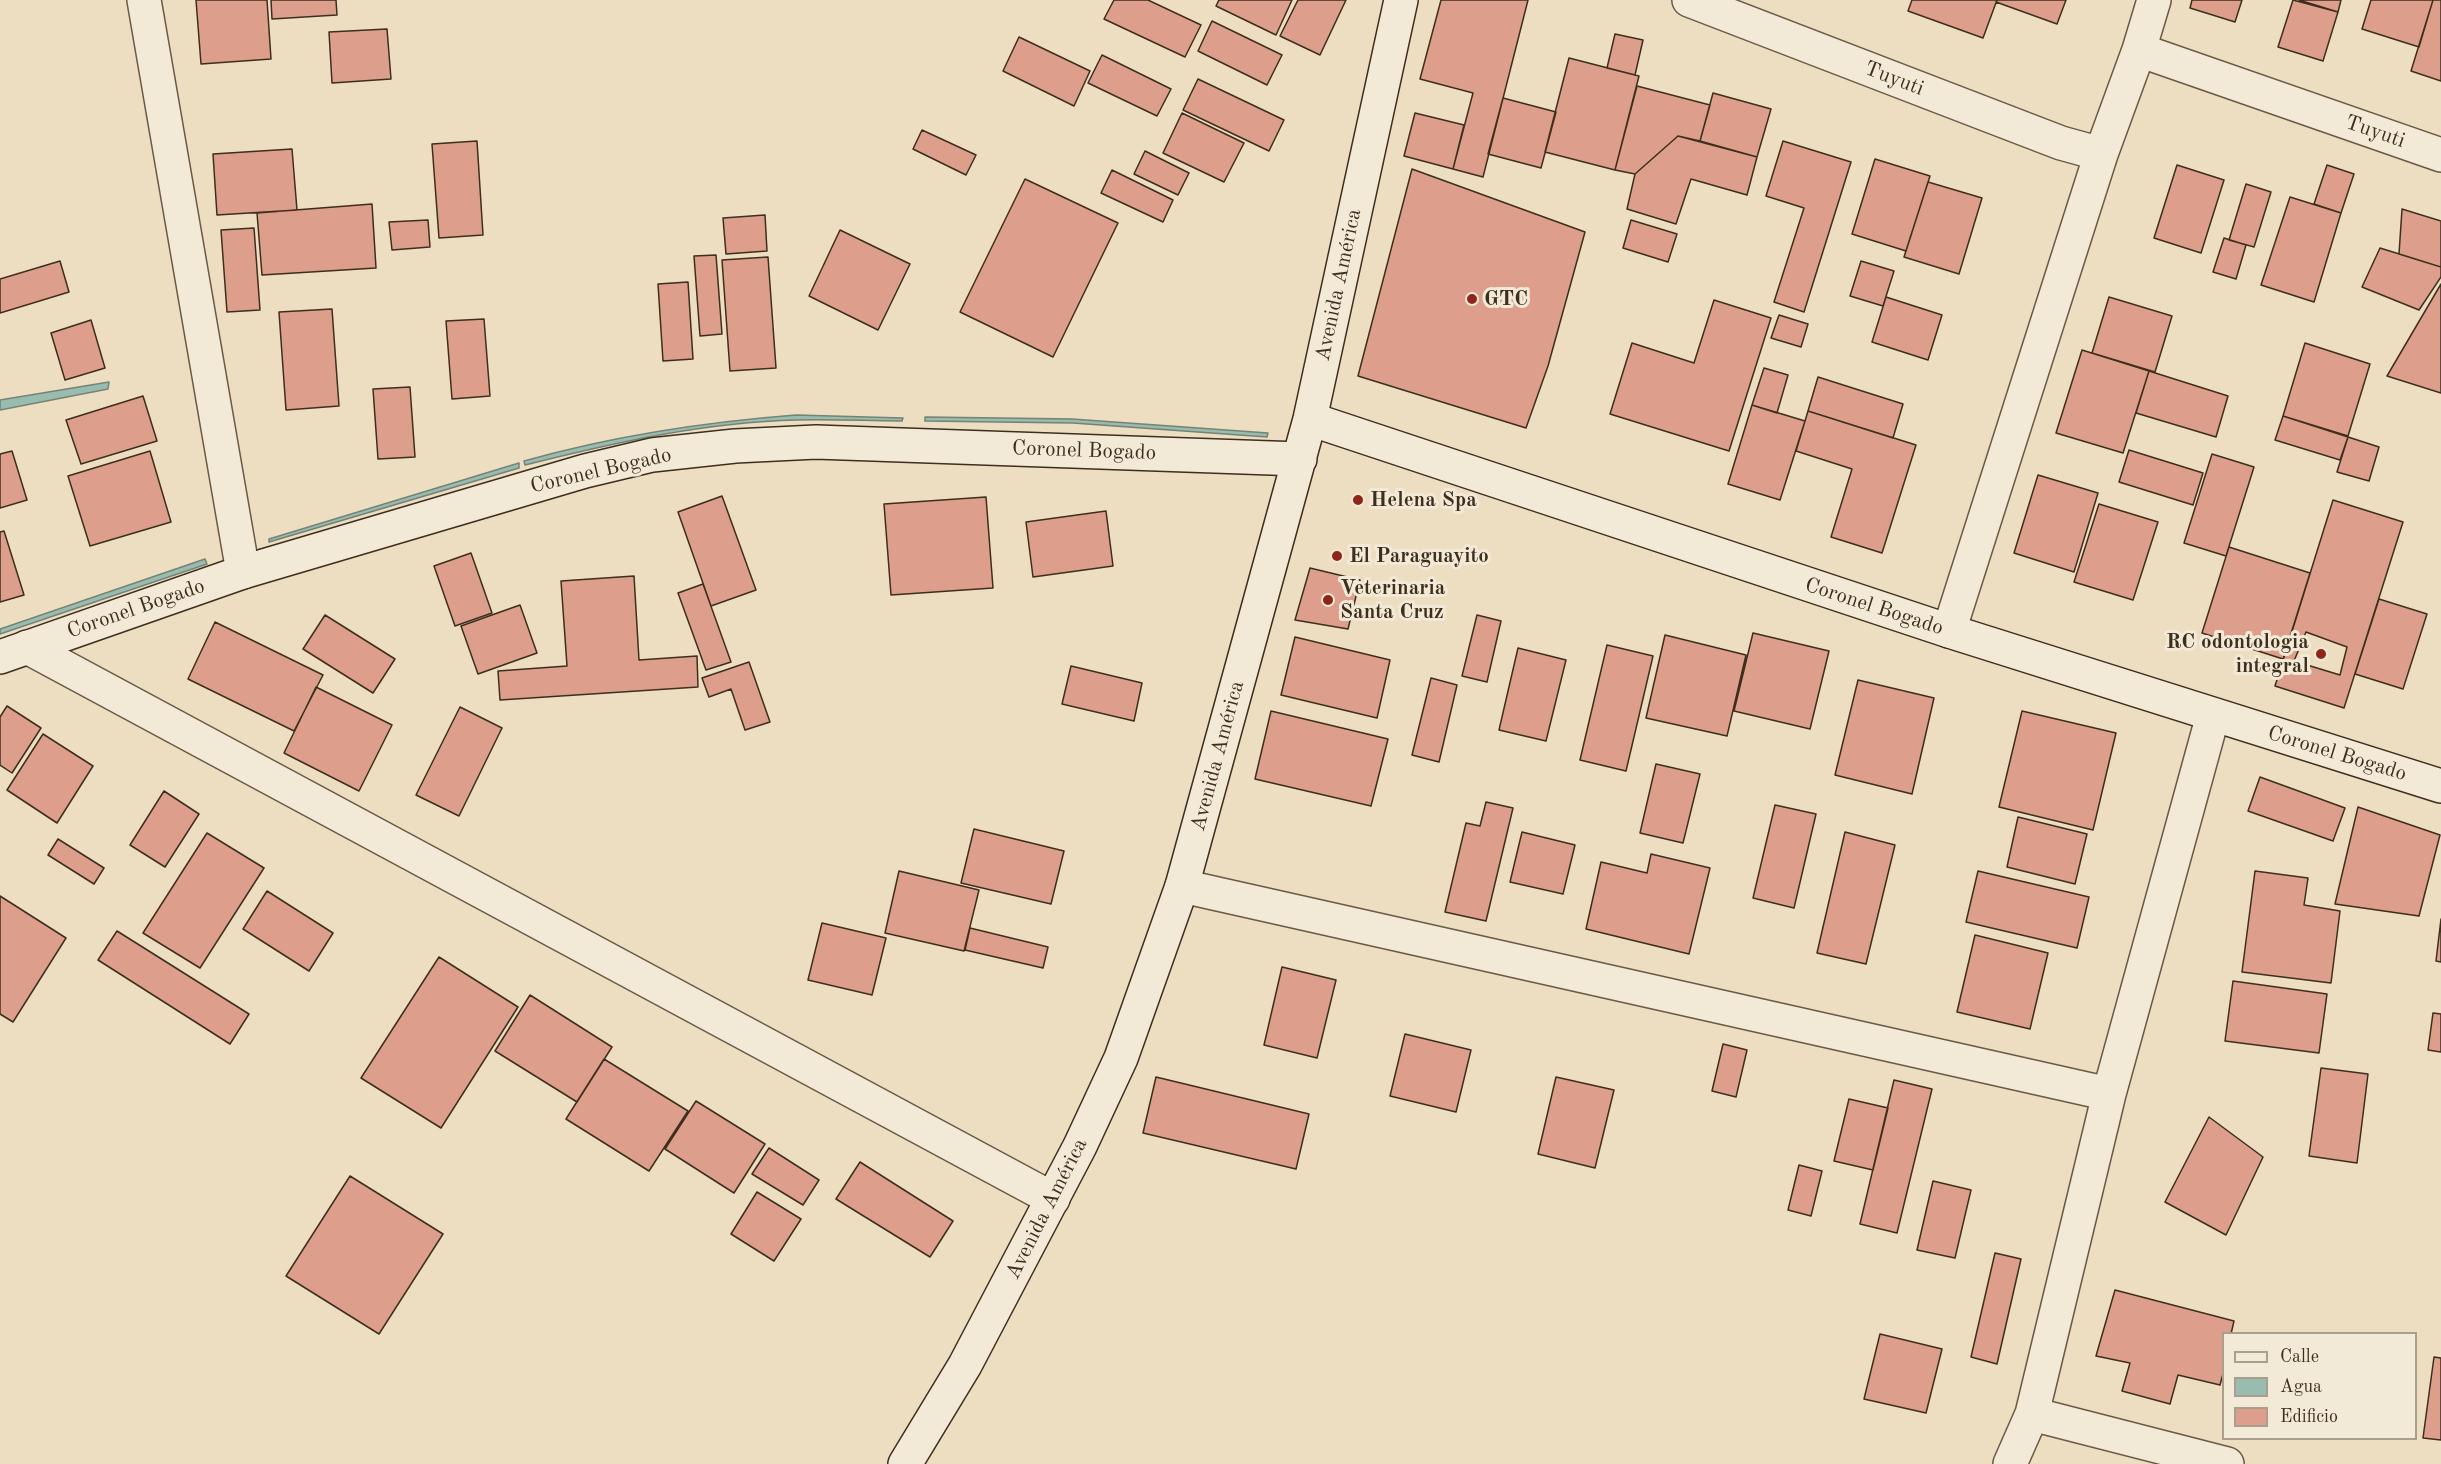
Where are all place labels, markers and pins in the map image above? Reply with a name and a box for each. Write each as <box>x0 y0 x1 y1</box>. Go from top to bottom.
place label: GTC <box>1484 286 1528 312</box>
marker: GTC <box>1465 292 1479 306</box>
place label: Helena Spa <box>1370 487 1477 513</box>
marker: Helena Spa <box>1351 493 1365 507</box>
place label: El Paraguayito <box>1349 543 1489 569</box>
marker: El Paraguayito <box>1330 549 1344 563</box>
place label: Veterinaria Santa Cruz <box>1340 575 1445 625</box>
marker: Veterinaria Santa Cruz <box>1321 593 1335 607</box>
place label: RC odontologia integral <box>2166 629 2309 679</box>
marker: RC odontologia integral <box>2314 647 2328 661</box>

